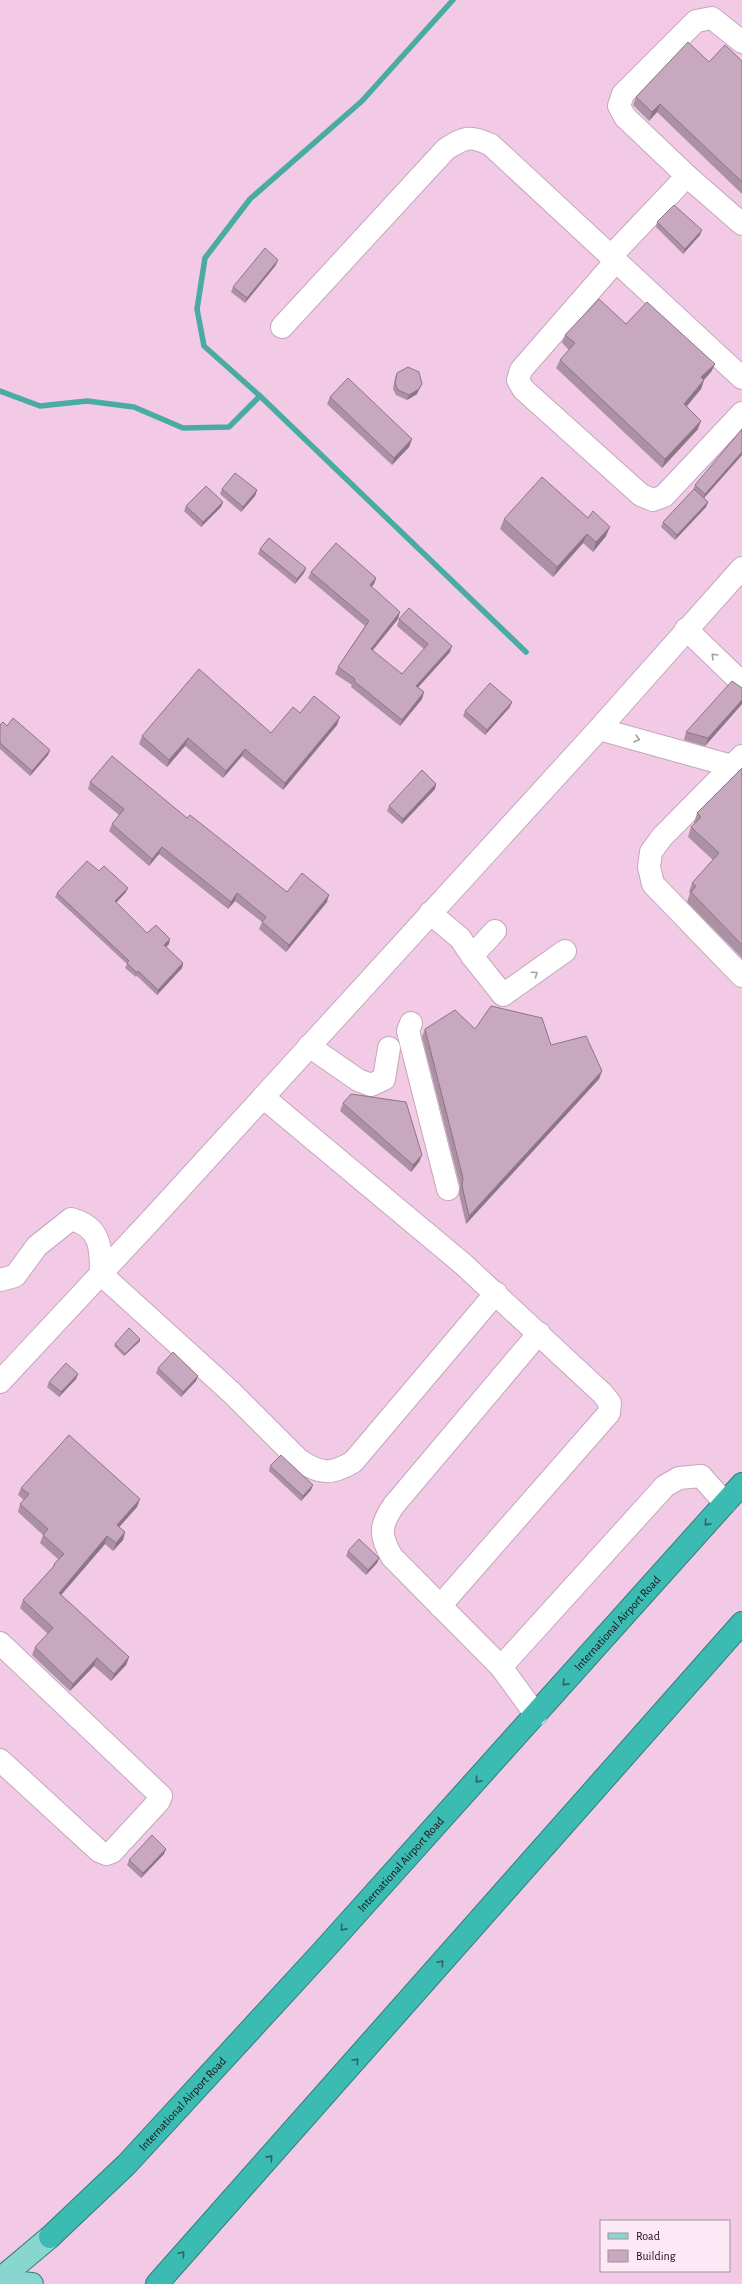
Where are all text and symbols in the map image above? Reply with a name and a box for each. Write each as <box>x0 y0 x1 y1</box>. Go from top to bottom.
one-way arrow <box>711 653 719 661</box>
one-way arrow <box>633 734 640 743</box>
one-way arrow <box>531 971 538 978</box>
one-way arrow <box>704 1519 711 1526</box>
street label: International Airport Road <box>572 1574 663 1673</box>
one-way arrow <box>562 1679 569 1686</box>
one-way arrow <box>475 1775 482 1783</box>
street label: International Airport Road <box>355 1815 446 1914</box>
one-way arrow <box>341 1923 348 1931</box>
one-way arrow <box>437 1960 444 1968</box>
street label: International Airport Road <box>137 2055 228 2153</box>
one-way arrow <box>351 2058 358 2066</box>
one-way arrow <box>265 2155 272 2163</box>
legend <box>600 2220 730 2272</box>
text: Road <box>636 2230 660 2242</box>
text: Building <box>636 2250 676 2262</box>
one-way arrow <box>178 2252 185 2259</box>

